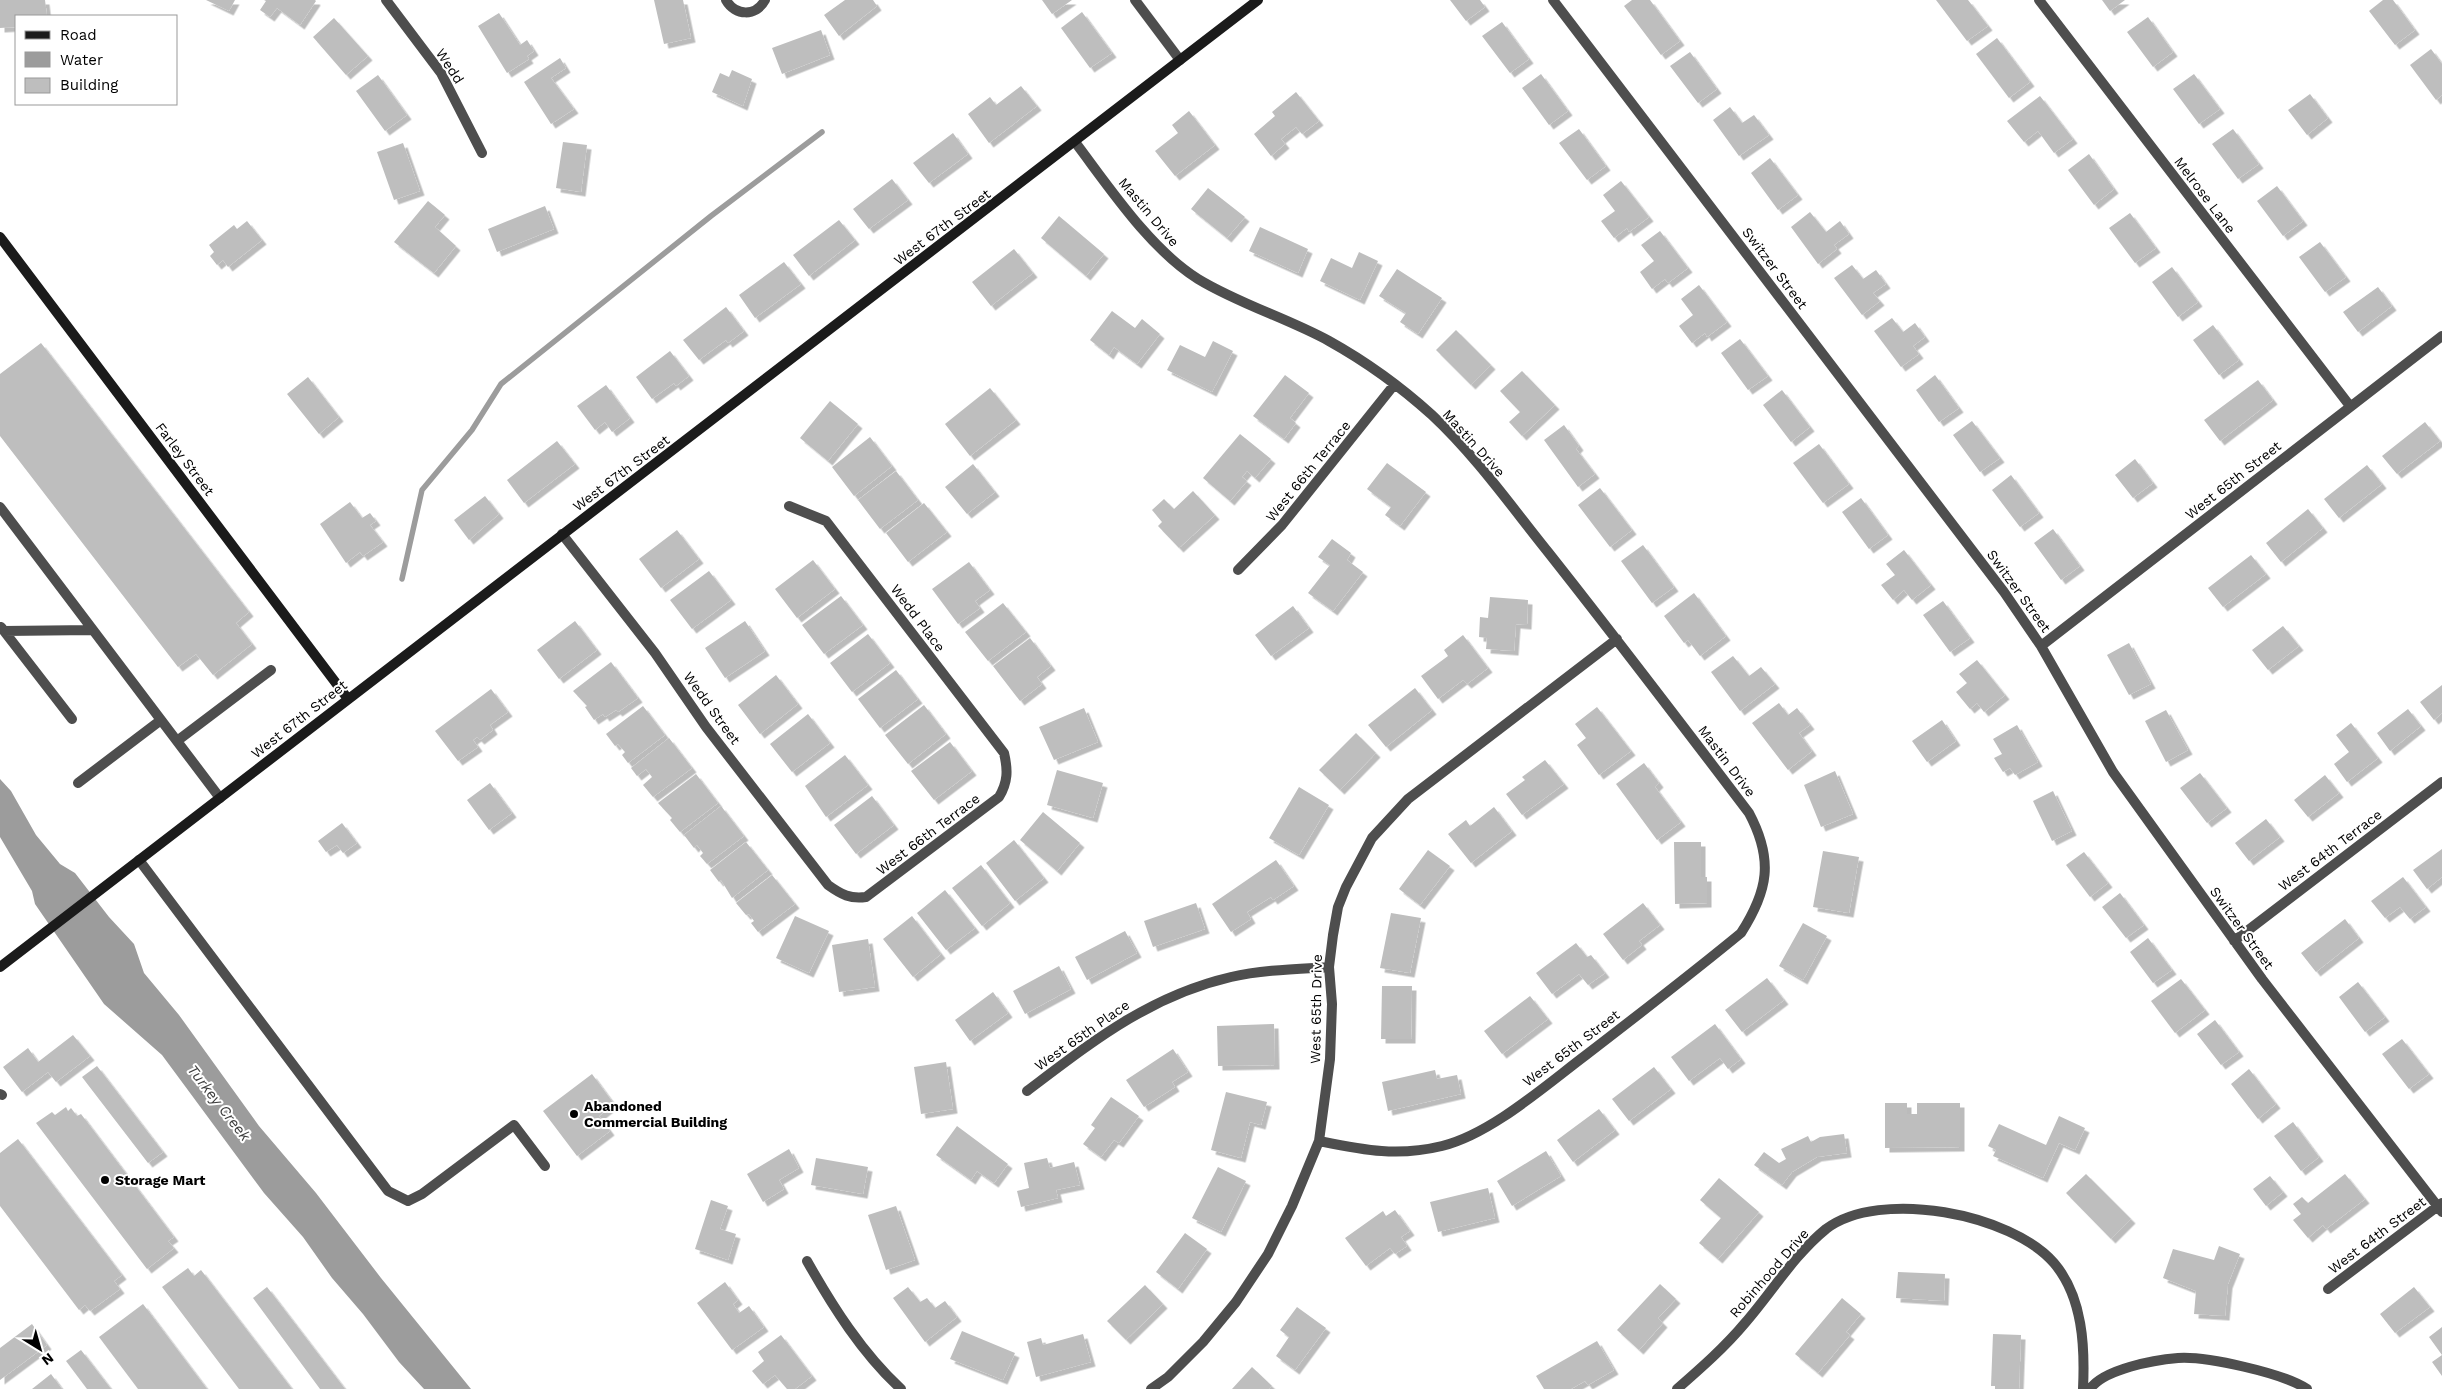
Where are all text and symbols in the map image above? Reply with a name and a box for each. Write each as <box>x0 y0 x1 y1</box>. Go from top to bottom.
legend <box>15 15 178 105</box>
text: Road <box>60 26 97 44</box>
street label: Wedd <box>433 45 467 87</box>
text: Water <box>60 51 103 69</box>
text: Building <box>60 76 118 94</box>
street label: Melrose Lane <box>2171 154 2239 236</box>
street label: Mastin Drive <box>1116 174 1182 250</box>
street label: West 67th Street <box>891 185 994 269</box>
street label: Switzer Street <box>1739 224 1811 312</box>
street label: Mastin Drive <box>1440 406 1508 480</box>
street label: West 66th Terrace <box>1262 417 1354 525</box>
street label: Farley Street <box>152 419 218 499</box>
street label: West 67th Street <box>570 431 673 515</box>
street label: West 65th Street <box>2182 438 2284 522</box>
street label: Switzer Street <box>1984 547 2054 635</box>
street label: Wedd Place <box>888 581 948 655</box>
street label: Wedd Street <box>680 669 744 747</box>
street label: West 67th Street <box>248 677 350 761</box>
street label: Mastin Drive <box>1695 722 1759 800</box>
street label: West 66th Terrace <box>873 790 983 878</box>
street label: West 64th Terrace <box>2275 806 2385 894</box>
street label: Switzer Street <box>2207 884 2277 972</box>
street label: West 65th Drive <box>1307 954 1325 1064</box>
street label: West 65th Place <box>1032 996 1132 1074</box>
street label: West 65th Street <box>1519 1006 1623 1090</box>
water label: Turkey Creek <box>184 1061 255 1145</box>
place label: Abandoned Commercial Building <box>584 1098 727 1130</box>
marker: Abandoned Commercial Building <box>568 1108 580 1120</box>
place label: Storage Mart <box>115 1172 205 1188</box>
marker: Storage Mart <box>99 1174 111 1186</box>
street label: West 64th Street <box>2325 1193 2429 1277</box>
street label: Robinhood Drive <box>1726 1225 1812 1321</box>
north arrow <box>15 1324 65 1374</box>
text: N <box>39 1350 57 1369</box>

